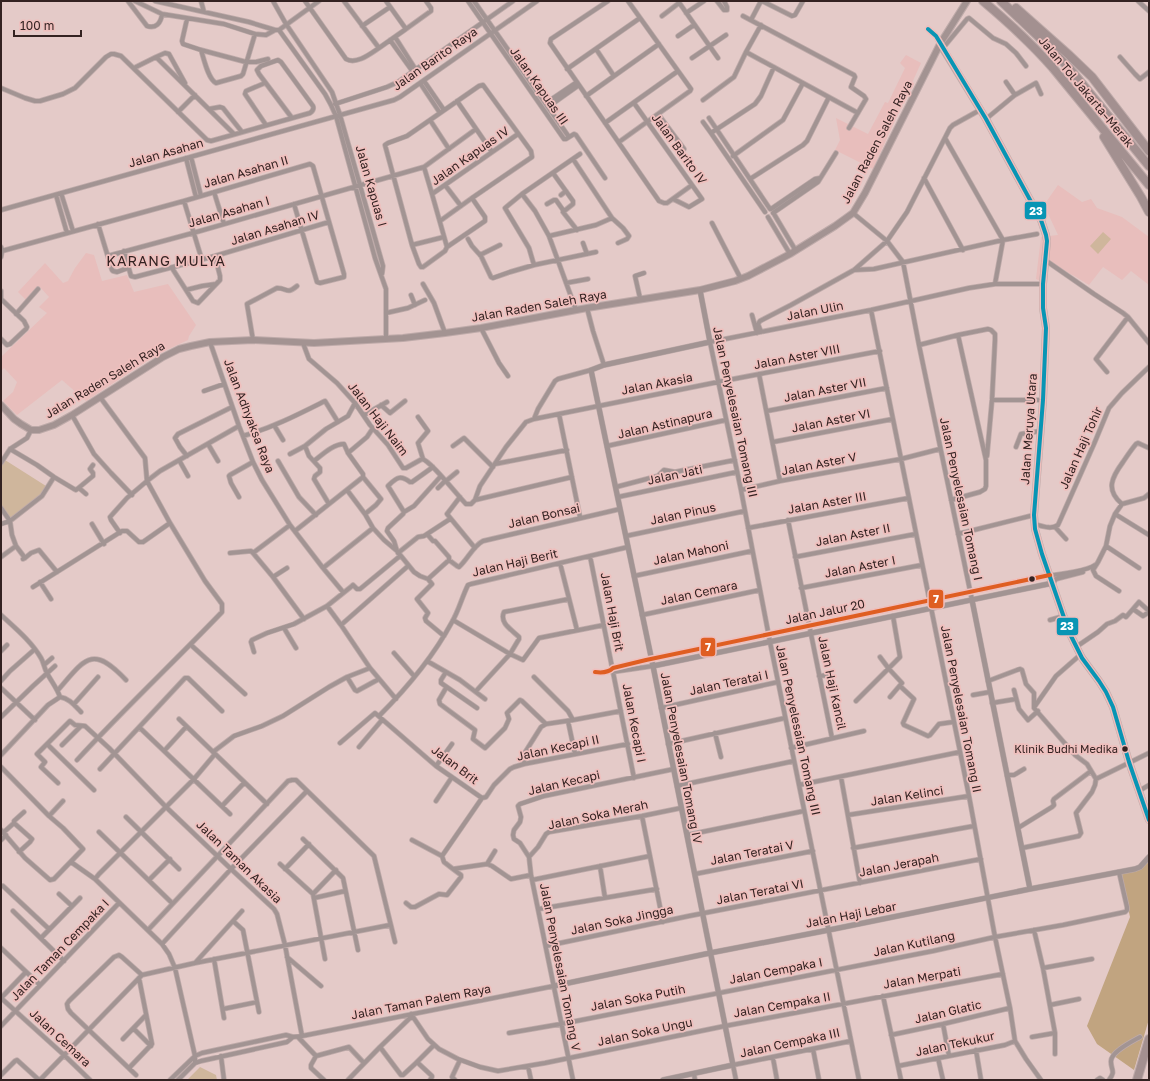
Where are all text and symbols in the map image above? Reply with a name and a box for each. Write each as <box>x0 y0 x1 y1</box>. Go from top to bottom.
scale bar <box>14 12 81 38</box>
text: 100 m <box>20 18 54 33</box>
street label: Jalan Barito Raya <box>389 24 480 93</box>
street label: Jalan Tol Jakarta–Merak <box>1036 33 1137 150</box>
street label: Jalan Kapuas III <box>507 44 572 127</box>
street label: Jalan Raden Saleh Raya <box>838 78 915 206</box>
street label: Jalan Barito IV <box>649 110 710 187</box>
street label: Jalan Kapuas IV <box>428 123 512 188</box>
street label: Jalan Asahan <box>127 135 205 170</box>
street label: Jalan Kapuas I <box>353 143 390 228</box>
street label: Jalan Asahan II <box>202 152 290 191</box>
street label: Jalan Asahan I <box>186 193 271 230</box>
line badge: 23 <box>1024 201 1047 220</box>
text: 23 <box>1029 204 1043 217</box>
street label: Jalan Asahan IV <box>229 207 321 248</box>
district label: KARANG MULYA <box>106 252 226 269</box>
street label: Jalan Raden Saleh Raya <box>470 286 608 325</box>
street label: Jalan Ulin <box>785 298 845 323</box>
street label: Jalan Penyelesaian Tomang III <box>710 325 761 499</box>
street label: Jalan Raden Saleh Raya <box>42 338 167 421</box>
street label: Jalan Aster VIII <box>752 341 841 372</box>
street label: Jalan Adhyaksa Raya <box>221 357 278 475</box>
street label: Jalan Akasia <box>620 369 694 398</box>
street label: Jalan Meruya Utara <box>1017 373 1040 485</box>
street label: Jalan Aster VII <box>782 374 867 405</box>
street label: Jalan Haji Naim <box>345 379 412 459</box>
street label: Jalan Haji Tohir <box>1056 404 1106 491</box>
street label: Jalan Astinapura <box>616 405 714 442</box>
street label: Jalan Aster VI <box>790 406 872 436</box>
street label: Jalan Penyelesaian Tomang I <box>937 416 986 582</box>
street label: Jalan Aster V <box>780 449 858 478</box>
street label: Jalan Jati <box>646 461 704 488</box>
street label: Jalan Aster III <box>786 488 867 517</box>
street label: Jalan Pinus <box>649 499 717 528</box>
street label: Jalan Bonsai <box>506 500 581 531</box>
street label: Jalan Aster II <box>814 520 892 549</box>
street label: Jalan Mahoni <box>652 537 730 568</box>
street label: Jalan Haji Berit <box>471 545 559 580</box>
street label: Jalan Aster I <box>823 552 897 581</box>
street label: Jalan Haji Brit <box>597 571 628 653</box>
unlabelled marker <box>1027 574 1037 584</box>
street label: Jalan Cemara <box>659 577 739 608</box>
line badge: 7 <box>928 589 944 609</box>
text: 7 <box>933 592 939 605</box>
street label: Jalan Jalur 20 <box>784 596 866 627</box>
line badge: 23 <box>1056 617 1079 636</box>
text: 23 <box>1060 619 1074 632</box>
street label: Jalan Penyelesaian Tomang II <box>938 624 985 794</box>
street label: Jalan Haji Kancil <box>815 635 850 731</box>
line badge: 7 <box>700 637 716 657</box>
text: 7 <box>705 640 711 653</box>
street label: Jalan Penyelesaian Tomang III <box>773 643 824 817</box>
street label: Jalan Teratai I <box>688 667 770 698</box>
street label: Jalan Penyelesaian Tomang IV <box>657 671 705 845</box>
street label: Jalan Kecapi I <box>619 682 649 764</box>
street label: Jalan Kecapi II <box>515 731 600 764</box>
street label: Jalan Brit <box>429 742 482 787</box>
place label: Klinik Budhi Medika <box>1014 742 1118 755</box>
marker: Klinik Budhi Medika <box>1120 744 1130 754</box>
street label: Jalan Kecapi <box>526 767 601 798</box>
street label: Jalan Kelinci <box>869 782 944 809</box>
street label: Jalan Soka Merah <box>547 797 649 832</box>
street label: Jalan Taman Akasia <box>193 817 285 906</box>
street label: Jalan Teratai V <box>709 837 795 868</box>
street label: Jalan Jerapah <box>858 849 940 880</box>
street label: Jalan Teratai VI <box>715 876 805 907</box>
street label: Jalan Penyelesaian Tomang V <box>537 882 584 1052</box>
street label: Jalan Taman Cempaka I <box>7 896 112 1004</box>
street label: Jalan Haji Lebar <box>804 898 898 931</box>
street label: Jalan Soka Jingga <box>569 901 675 938</box>
street label: Jalan Kutilang <box>872 928 956 959</box>
street label: Jalan Cempaka I <box>728 954 824 987</box>
street label: Jalan Merpati <box>882 963 962 992</box>
street label: Jalan Taman Palem Raya <box>350 981 492 1022</box>
street label: Jalan Soka Putih <box>589 981 687 1014</box>
street label: Jalan Cempaka II <box>732 989 832 1020</box>
street label: Jalan Glatic <box>913 996 983 1026</box>
street label: Jalan Cemara <box>27 1005 94 1070</box>
street label: Jalan Soka Ungu <box>596 1014 694 1049</box>
street label: Jalan Cempaka III <box>738 1025 841 1060</box>
street label: Jalan Tekukur <box>914 1028 996 1059</box>

